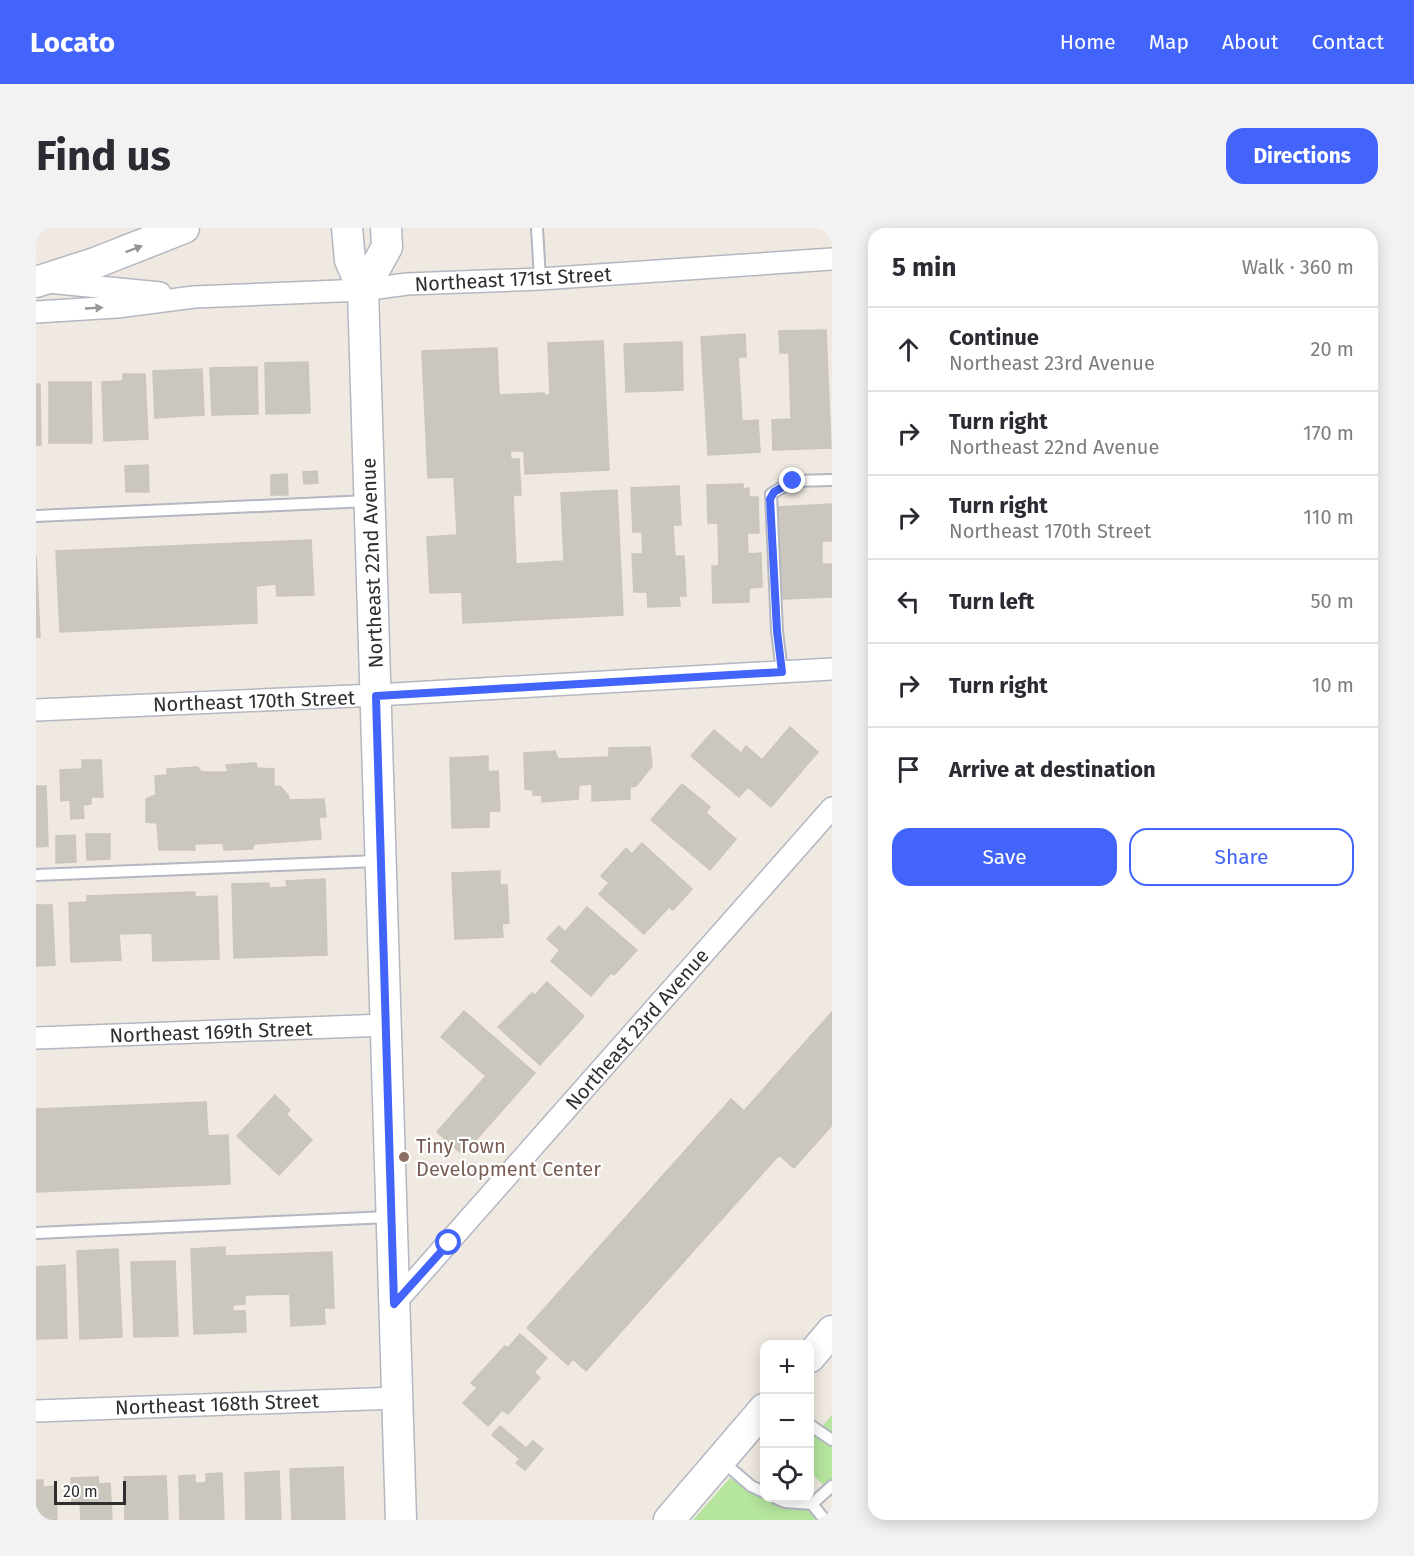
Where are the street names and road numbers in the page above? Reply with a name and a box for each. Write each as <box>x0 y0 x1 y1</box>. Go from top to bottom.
street label: Northeast 171st Street <box>414 262 613 296</box>
street label: Northeast 22nd Avenue <box>356 457 388 669</box>
street label: Northeast 170th Street <box>153 685 356 717</box>
street label: Northeast 23rd Avenue <box>560 943 714 1115</box>
street label: Northeast 169th Street <box>109 1016 314 1048</box>
street label: Northeast 168th Street <box>115 1388 320 1420</box>

